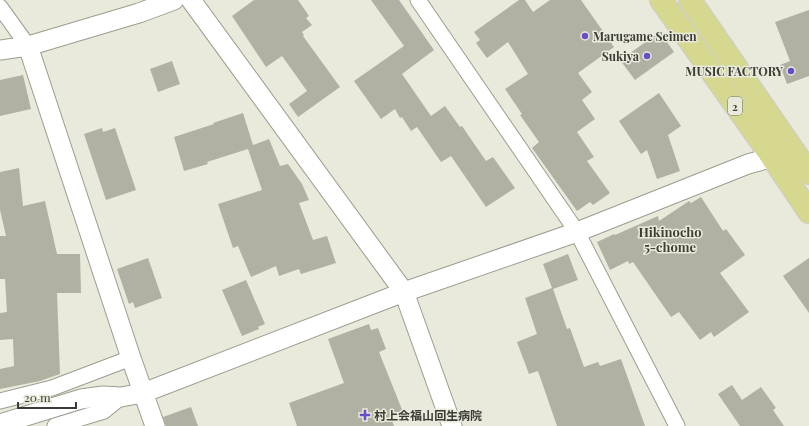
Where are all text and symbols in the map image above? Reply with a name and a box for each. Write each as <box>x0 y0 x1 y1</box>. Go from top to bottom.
place label: Marugame Seimen <box>593 28 697 44</box>
marker: Marugame Seimen <box>580 31 590 41</box>
place label: Sukiya <box>602 48 640 64</box>
marker: Sukiya <box>642 51 652 61</box>
place label: MUSIC FACTORY <box>685 63 784 79</box>
marker: MUSIC FACTORY <box>786 66 796 76</box>
road number: 2 <box>728 97 742 115</box>
district label: Hikinocho 5-chome <box>638 223 702 255</box>
scale bar <box>18 384 76 410</box>
text: 20 m <box>24 389 51 405</box>
place label: 村上会福山回生病院 <box>374 407 482 423</box>
marker: 村上会福山回生病院 <box>359 409 371 421</box>

